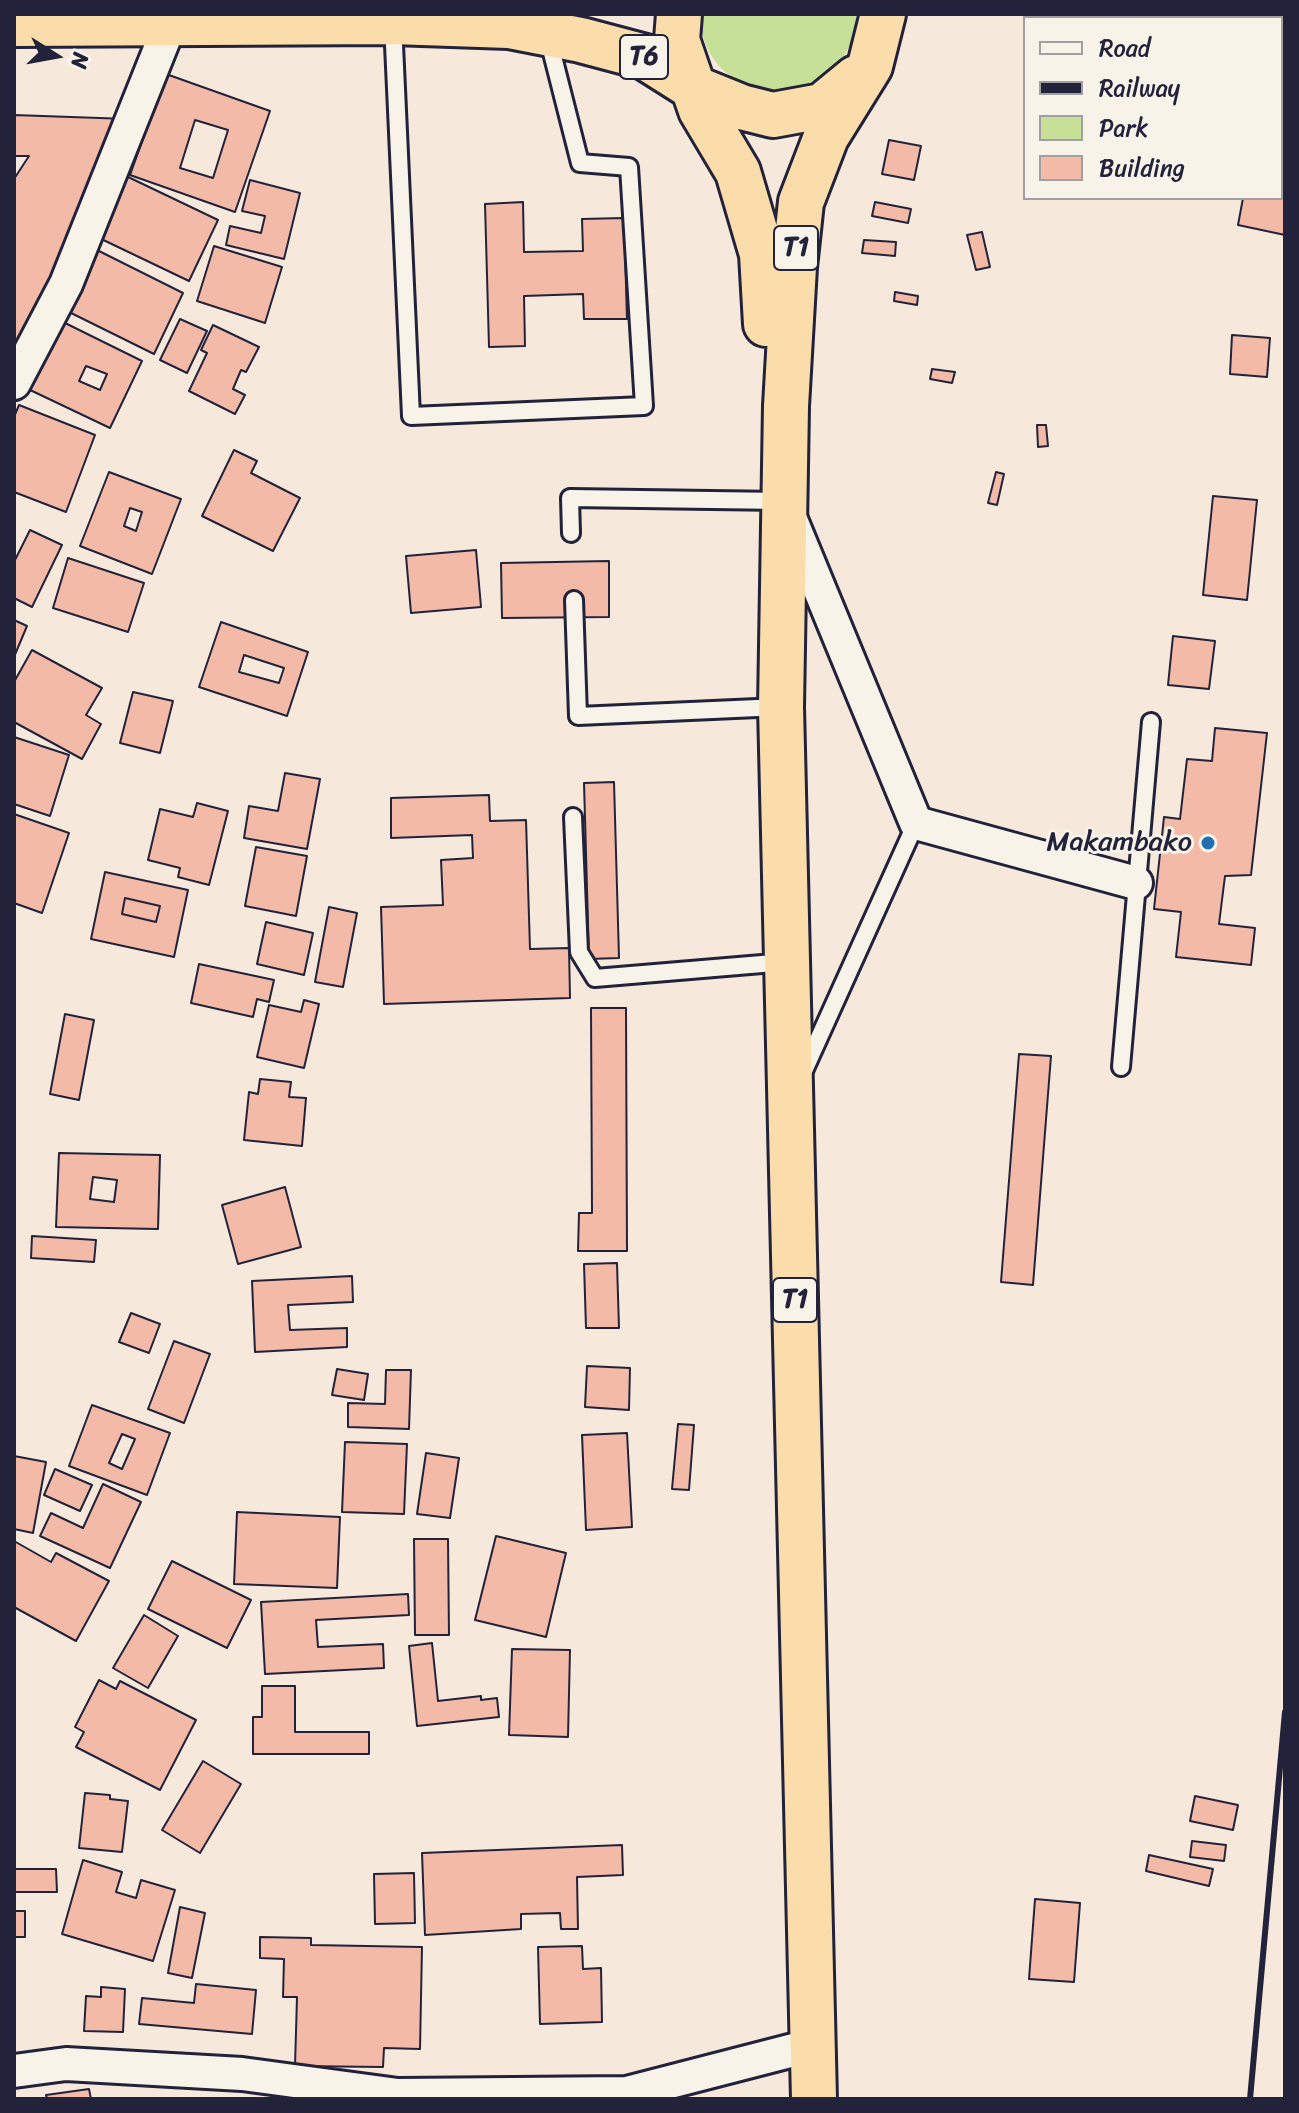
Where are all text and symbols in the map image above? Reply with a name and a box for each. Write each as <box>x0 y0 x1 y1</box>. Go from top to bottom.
north arrow <box>16 16 96 96</box>
legend <box>1023 16 1283 200</box>
text: Road <box>1099 27 1150 69</box>
road number: T6 <box>620 35 668 79</box>
text: N <box>59 49 101 72</box>
text: Railway <box>1099 67 1180 109</box>
text: Park <box>1099 107 1148 149</box>
text: Building <box>1099 147 1185 189</box>
road number: T1 <box>774 226 818 270</box>
place label: Makambako <box>1047 826 1192 860</box>
marker: Makambako <box>1199 834 1217 852</box>
road number: T1 <box>773 1278 817 1322</box>

